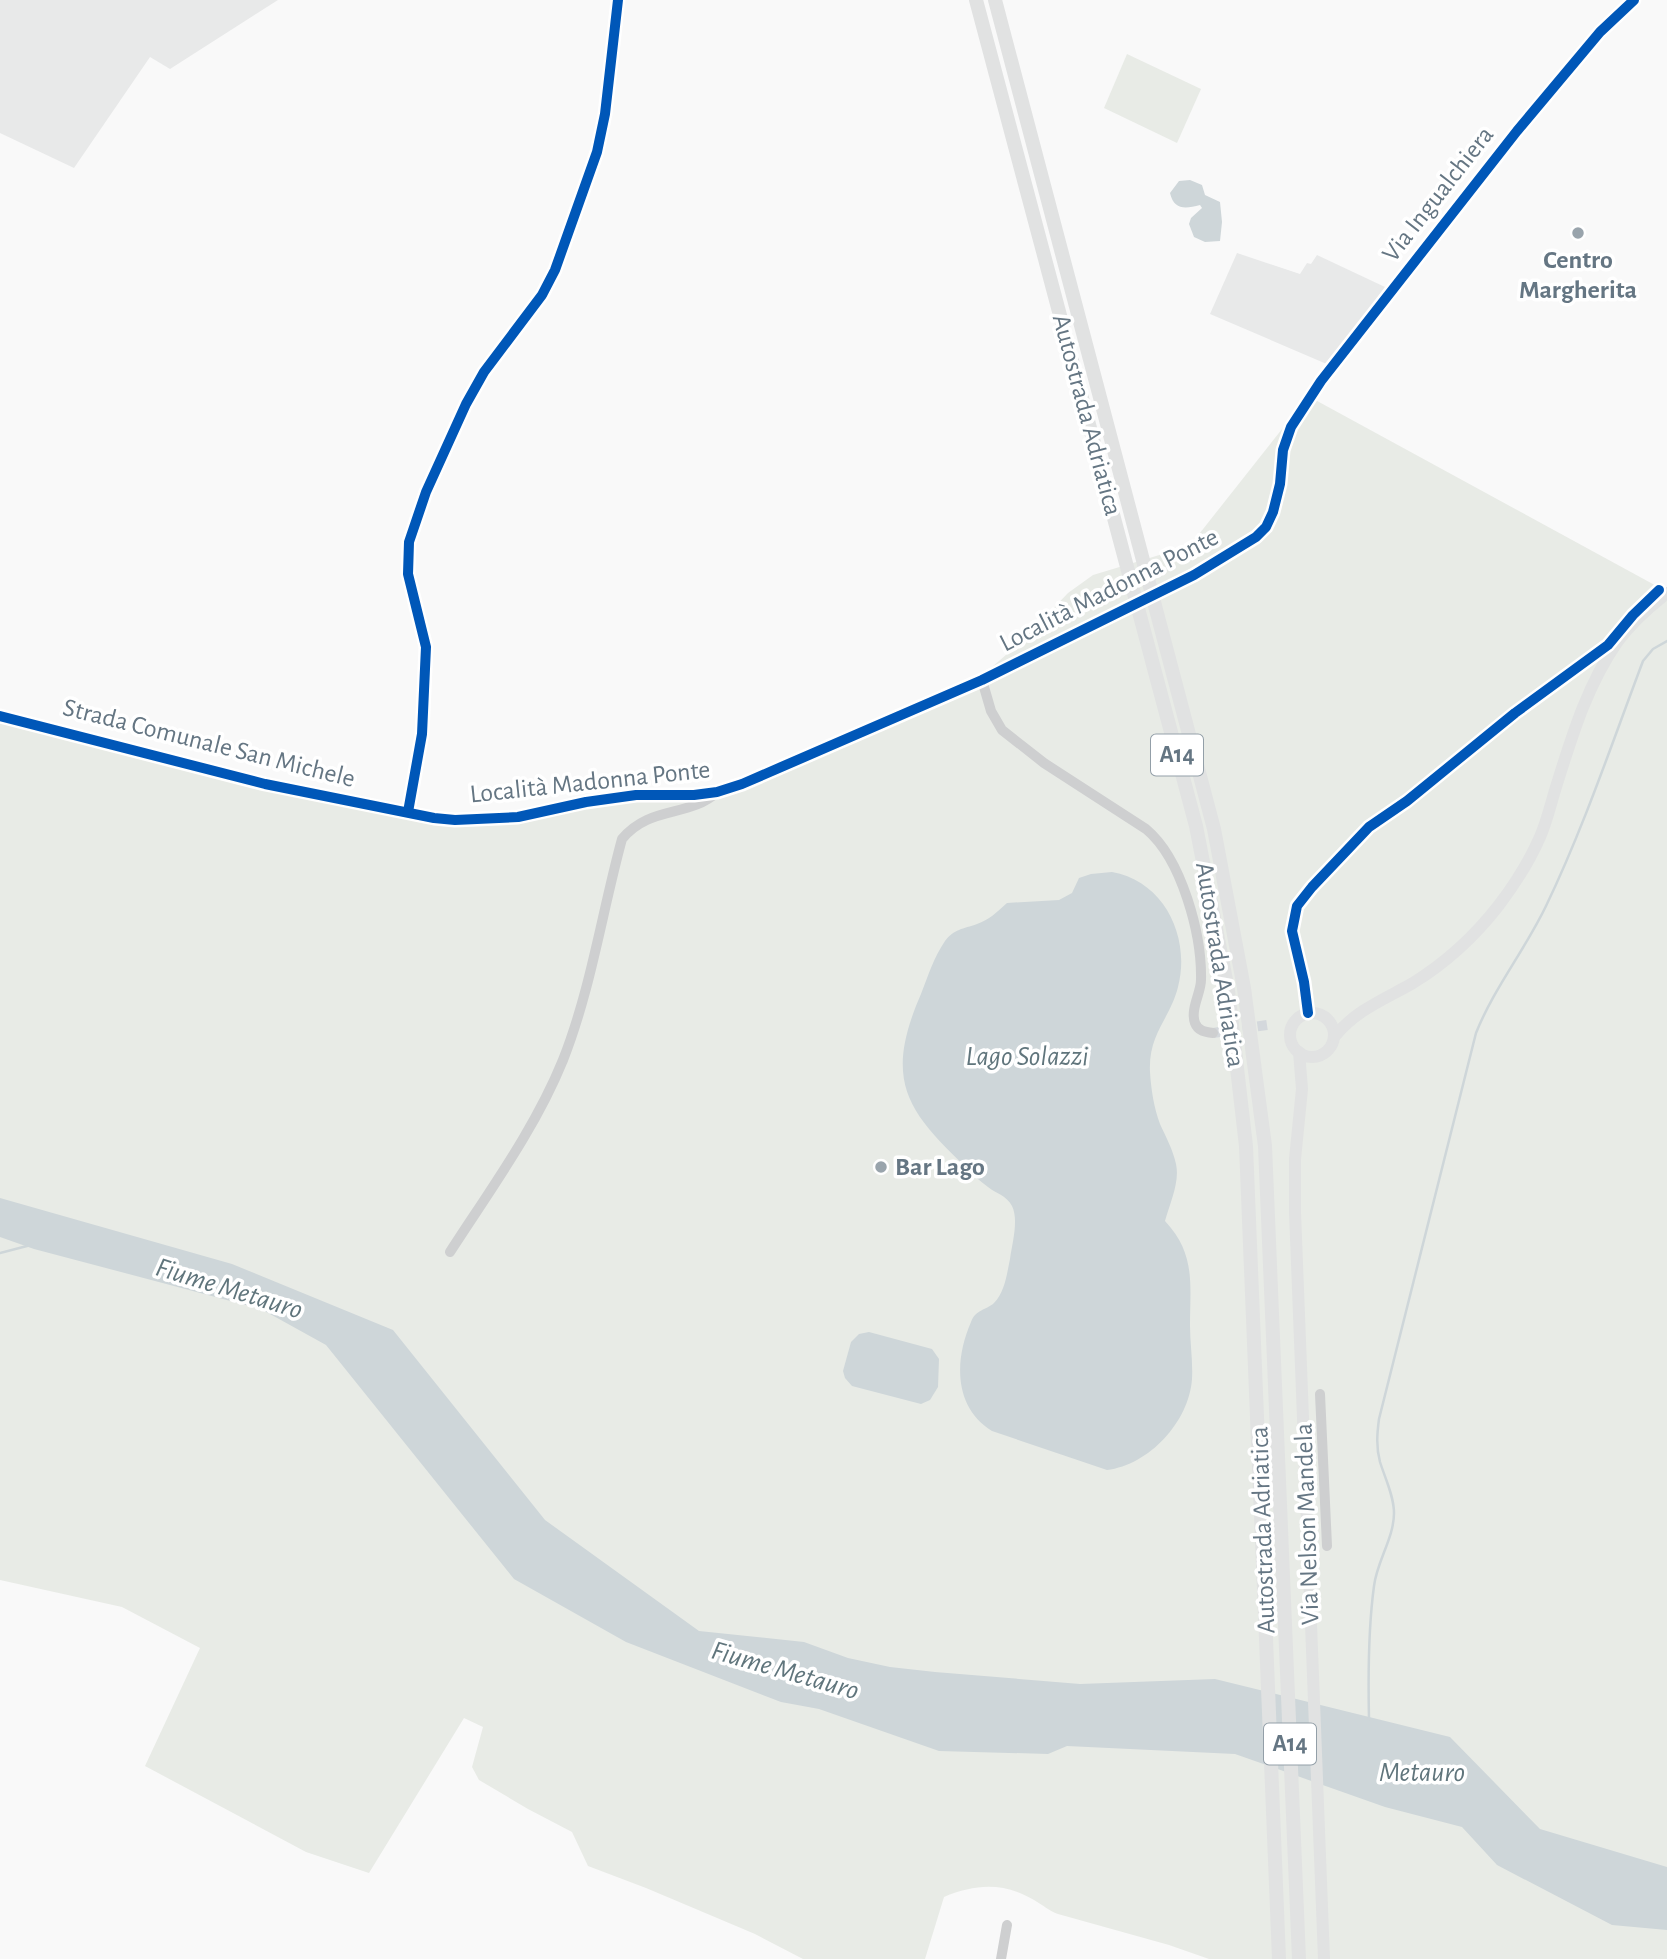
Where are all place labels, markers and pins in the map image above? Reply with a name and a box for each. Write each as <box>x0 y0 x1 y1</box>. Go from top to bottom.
marker: Centro Margherita <box>1570 225 1586 241</box>
place label: Centro Margherita <box>1519 247 1637 303</box>
place label: Bar Lago <box>895 1154 985 1180</box>
marker: Bar Lago <box>873 1159 889 1175</box>

